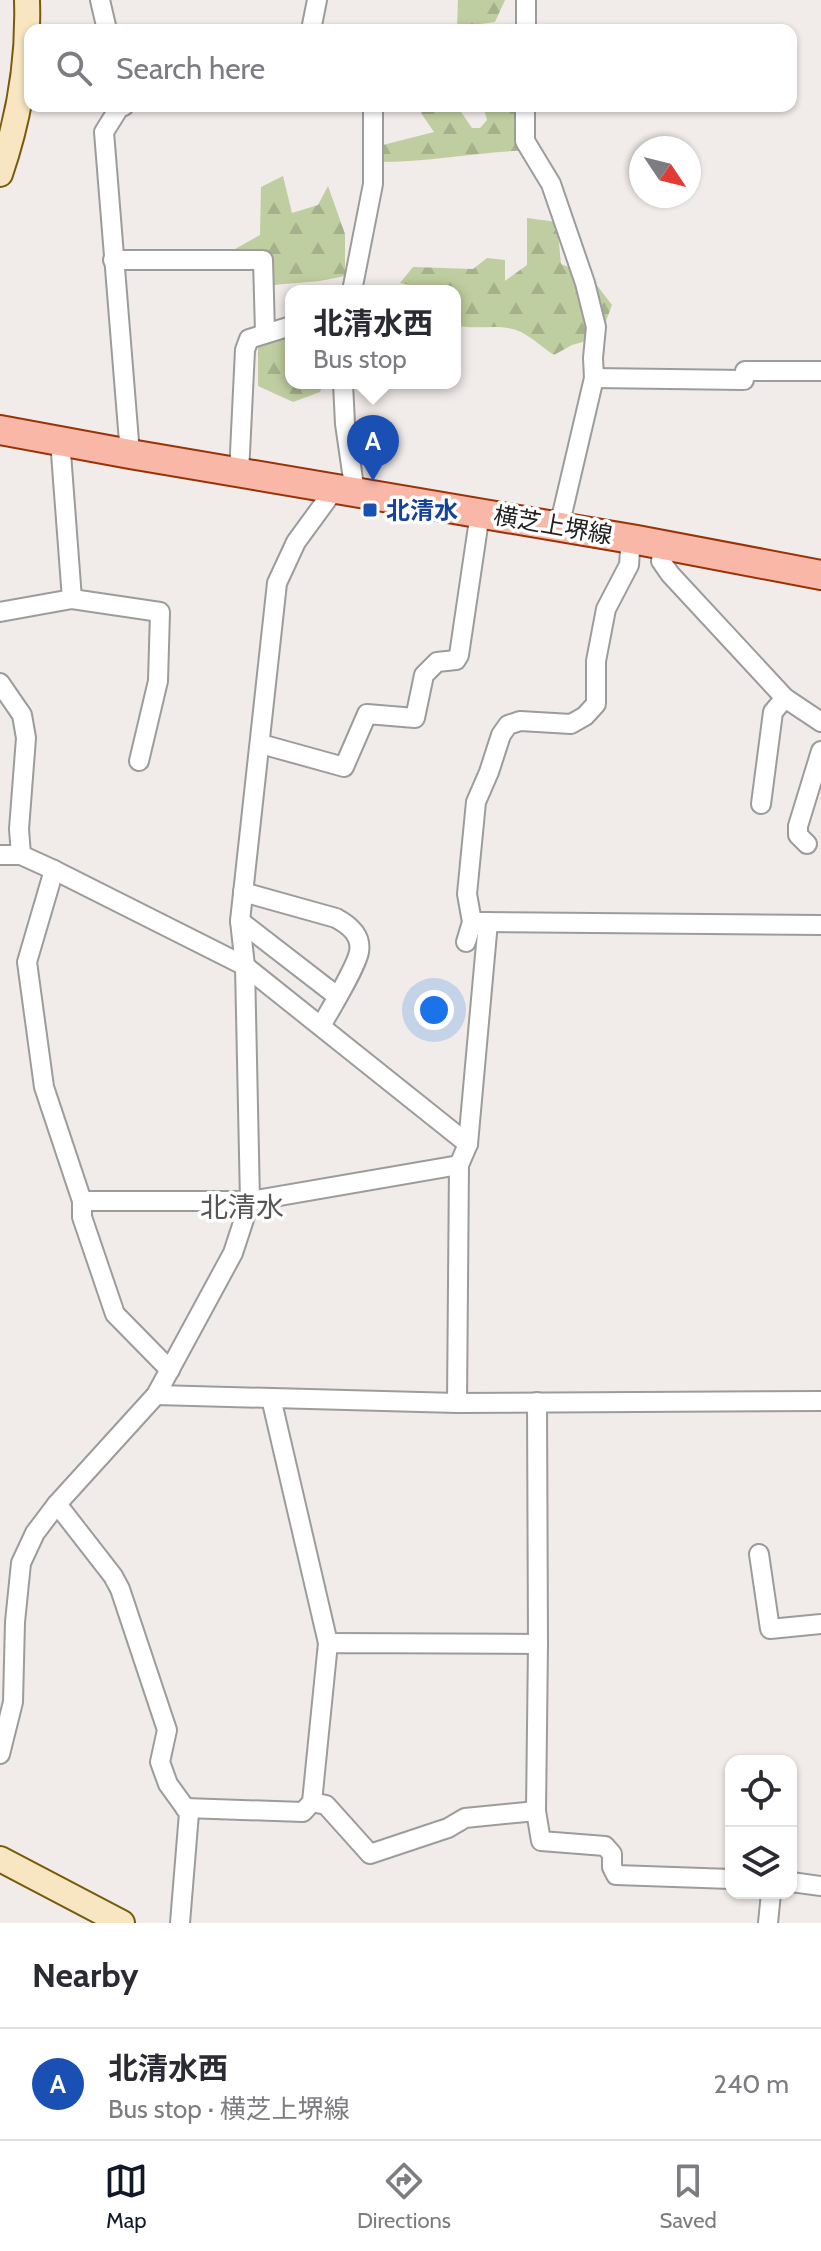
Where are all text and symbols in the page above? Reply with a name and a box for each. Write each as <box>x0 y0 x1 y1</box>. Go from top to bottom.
search box <box>24 24 797 112</box>
icon: search <box>52 46 96 90</box>
text: Search here <box>116 50 265 87</box>
north arrow <box>629 136 701 208</box>
popup <box>285 285 461 389</box>
text: 北清水西 <box>313 305 433 342</box>
text: Bus stop <box>313 343 407 375</box>
pin: A <box>347 415 399 481</box>
place label: 北清水 <box>386 496 458 525</box>
street label: 横芝上堺線 <box>491 500 615 550</box>
marker: 北清水 <box>361 501 379 519</box>
your location <box>414 990 454 1030</box>
district label: 北清水 <box>200 1190 284 1224</box>
map controls <box>725 1755 797 1899</box>
button: locate <box>725 1755 797 1827</box>
button: layers <box>725 1827 797 1899</box>
text: Nearby <box>32 1954 139 1996</box>
text: 北清水西 <box>108 2050 228 2087</box>
text: A <box>50 2068 66 2100</box>
text: 240 m <box>714 2068 789 2100</box>
text: Bus stop · 横芝上堺線 <box>108 2093 350 2125</box>
tab: Map <box>104 2159 148 2234</box>
tab: Directions <box>357 2159 451 2234</box>
tab: Saved <box>660 2159 717 2234</box>

